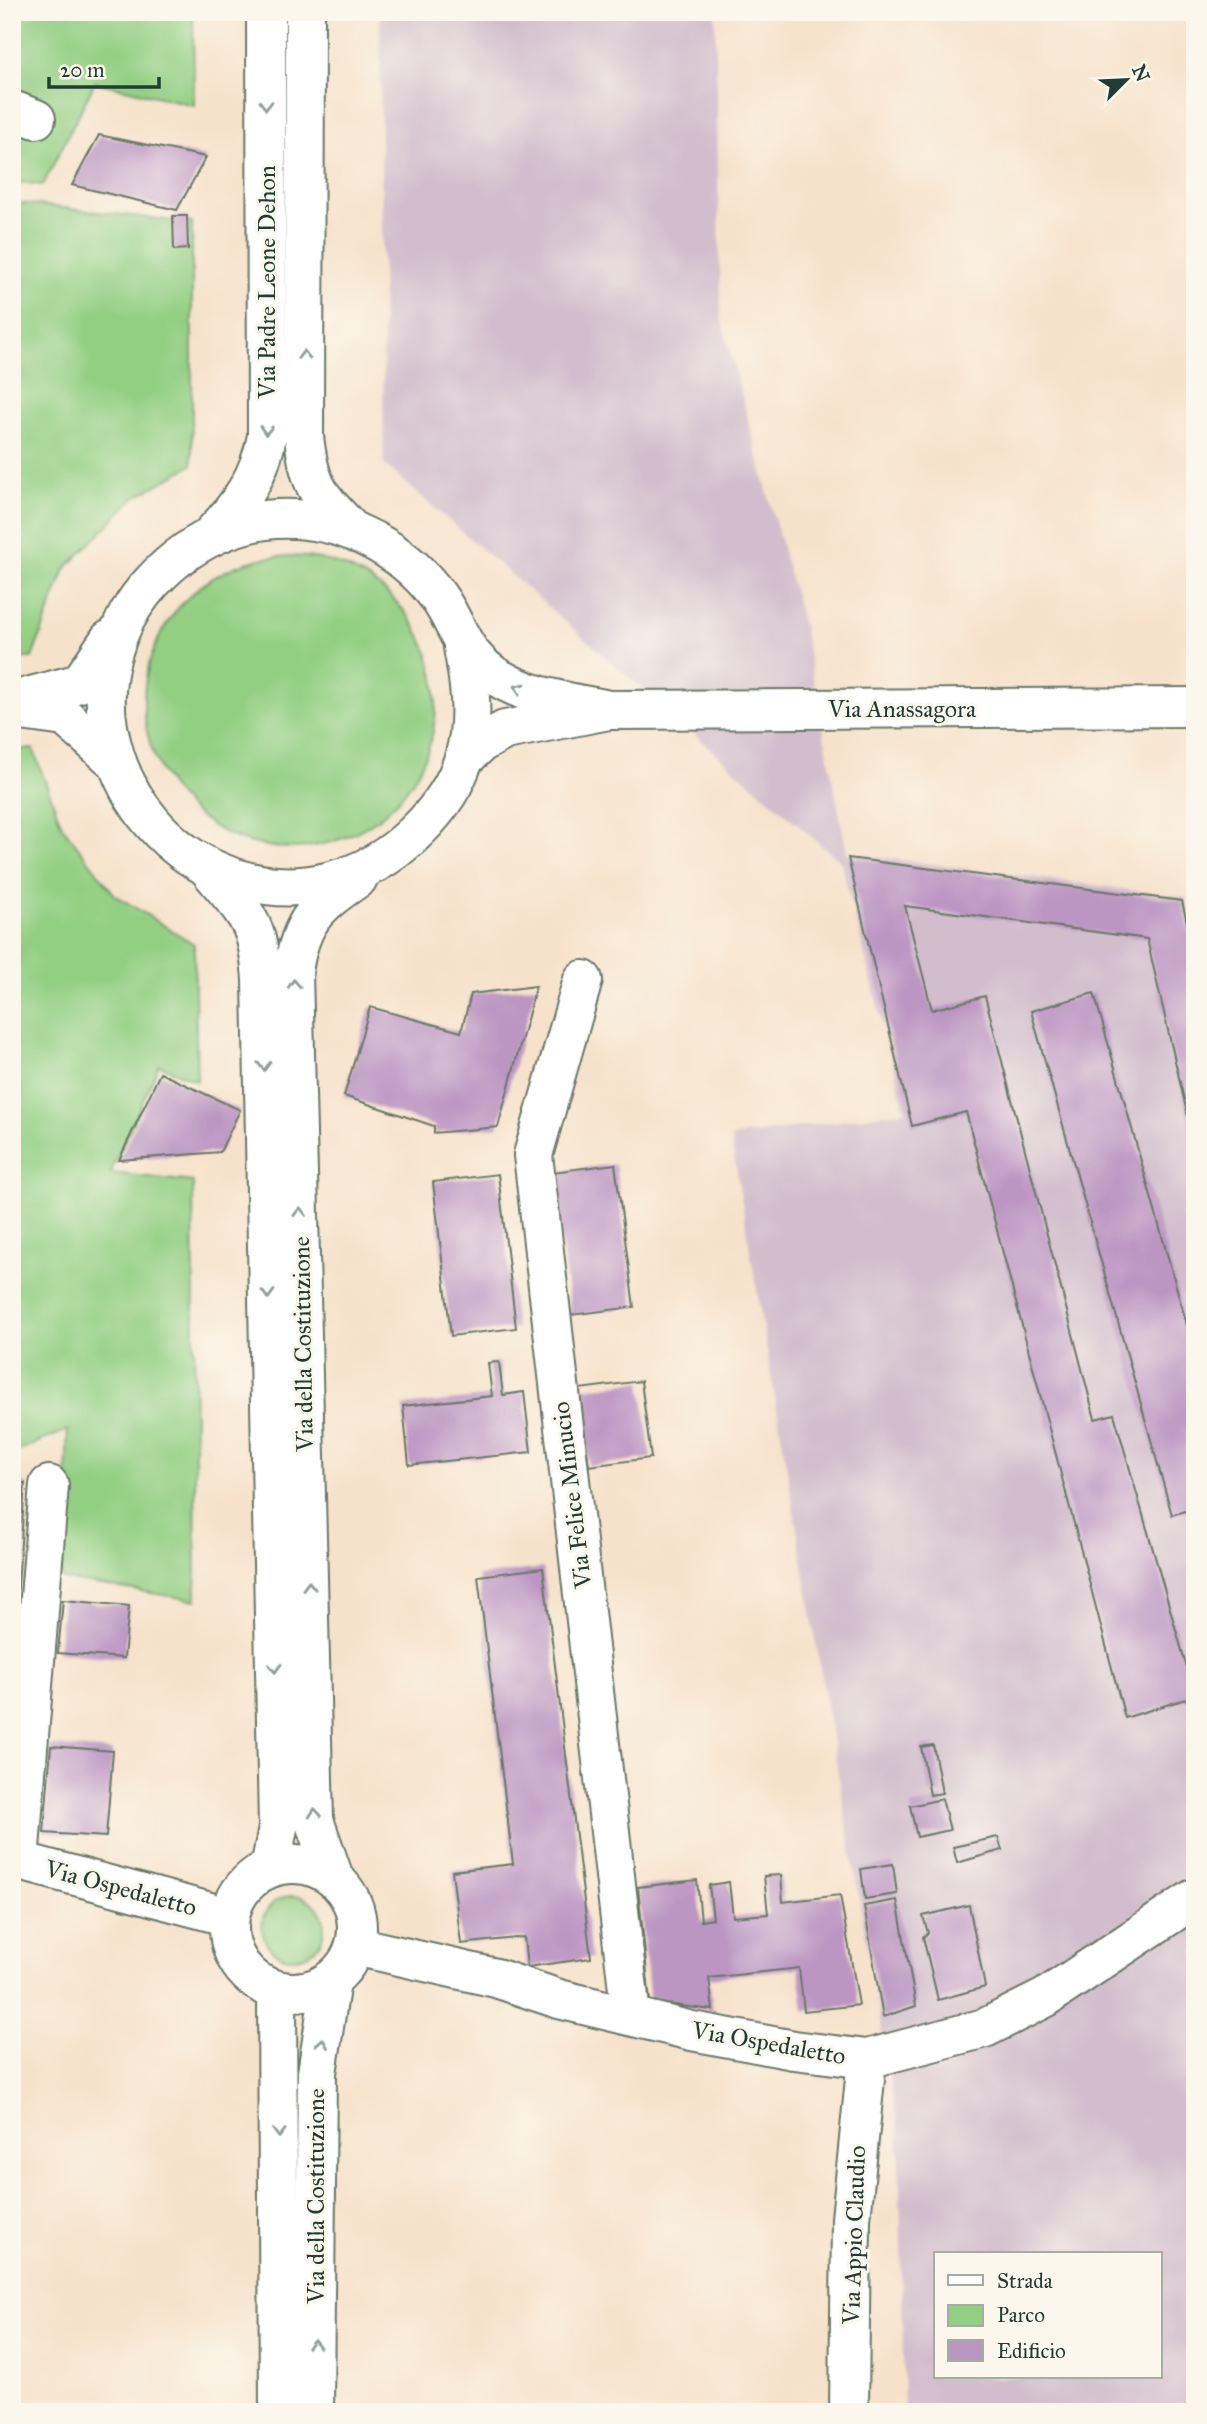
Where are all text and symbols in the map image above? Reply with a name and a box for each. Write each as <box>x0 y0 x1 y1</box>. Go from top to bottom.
scale bar <box>49 46 159 90</box>
north arrow <box>1092 46 1162 116</box>
text: 20 m <box>60 57 105 83</box>
text: N <box>1127 61 1155 85</box>
one-way arrow <box>258 100 274 111</box>
street label: Via Padre Leone Dehon <box>252 165 282 400</box>
one-way arrow <box>296 349 312 360</box>
one-way arrow <box>259 425 274 436</box>
one-way arrow <box>514 683 527 696</box>
street label: Via Anassagora <box>827 694 977 724</box>
one-way arrow <box>287 978 302 989</box>
one-way arrow <box>256 1062 272 1072</box>
one-way arrow <box>292 1206 308 1216</box>
street label: Via della Costituzione <box>286 1236 320 1453</box>
one-way arrow <box>260 1289 276 1300</box>
street label: Via Felice Minucio <box>546 1400 598 1591</box>
one-way arrow <box>301 1580 316 1591</box>
one-way arrow <box>267 1664 283 1674</box>
one-way arrow <box>308 1807 323 1818</box>
street label: Via Ospedaletto <box>41 1853 200 1923</box>
street label: Via Ospedaletto <box>689 2015 848 2071</box>
one-way arrow <box>314 2037 329 2049</box>
street label: Via della Costituzione <box>301 2088 331 2305</box>
one-way arrow <box>271 2128 287 2139</box>
street label: Via Appio Claudio <box>836 2145 872 2326</box>
legend <box>934 2252 1162 2378</box>
text: Strada <box>997 2268 1053 2294</box>
text: Parco <box>997 2302 1045 2328</box>
one-way arrow <box>307 2338 322 2349</box>
text: Edificio <box>997 2338 1066 2364</box>

